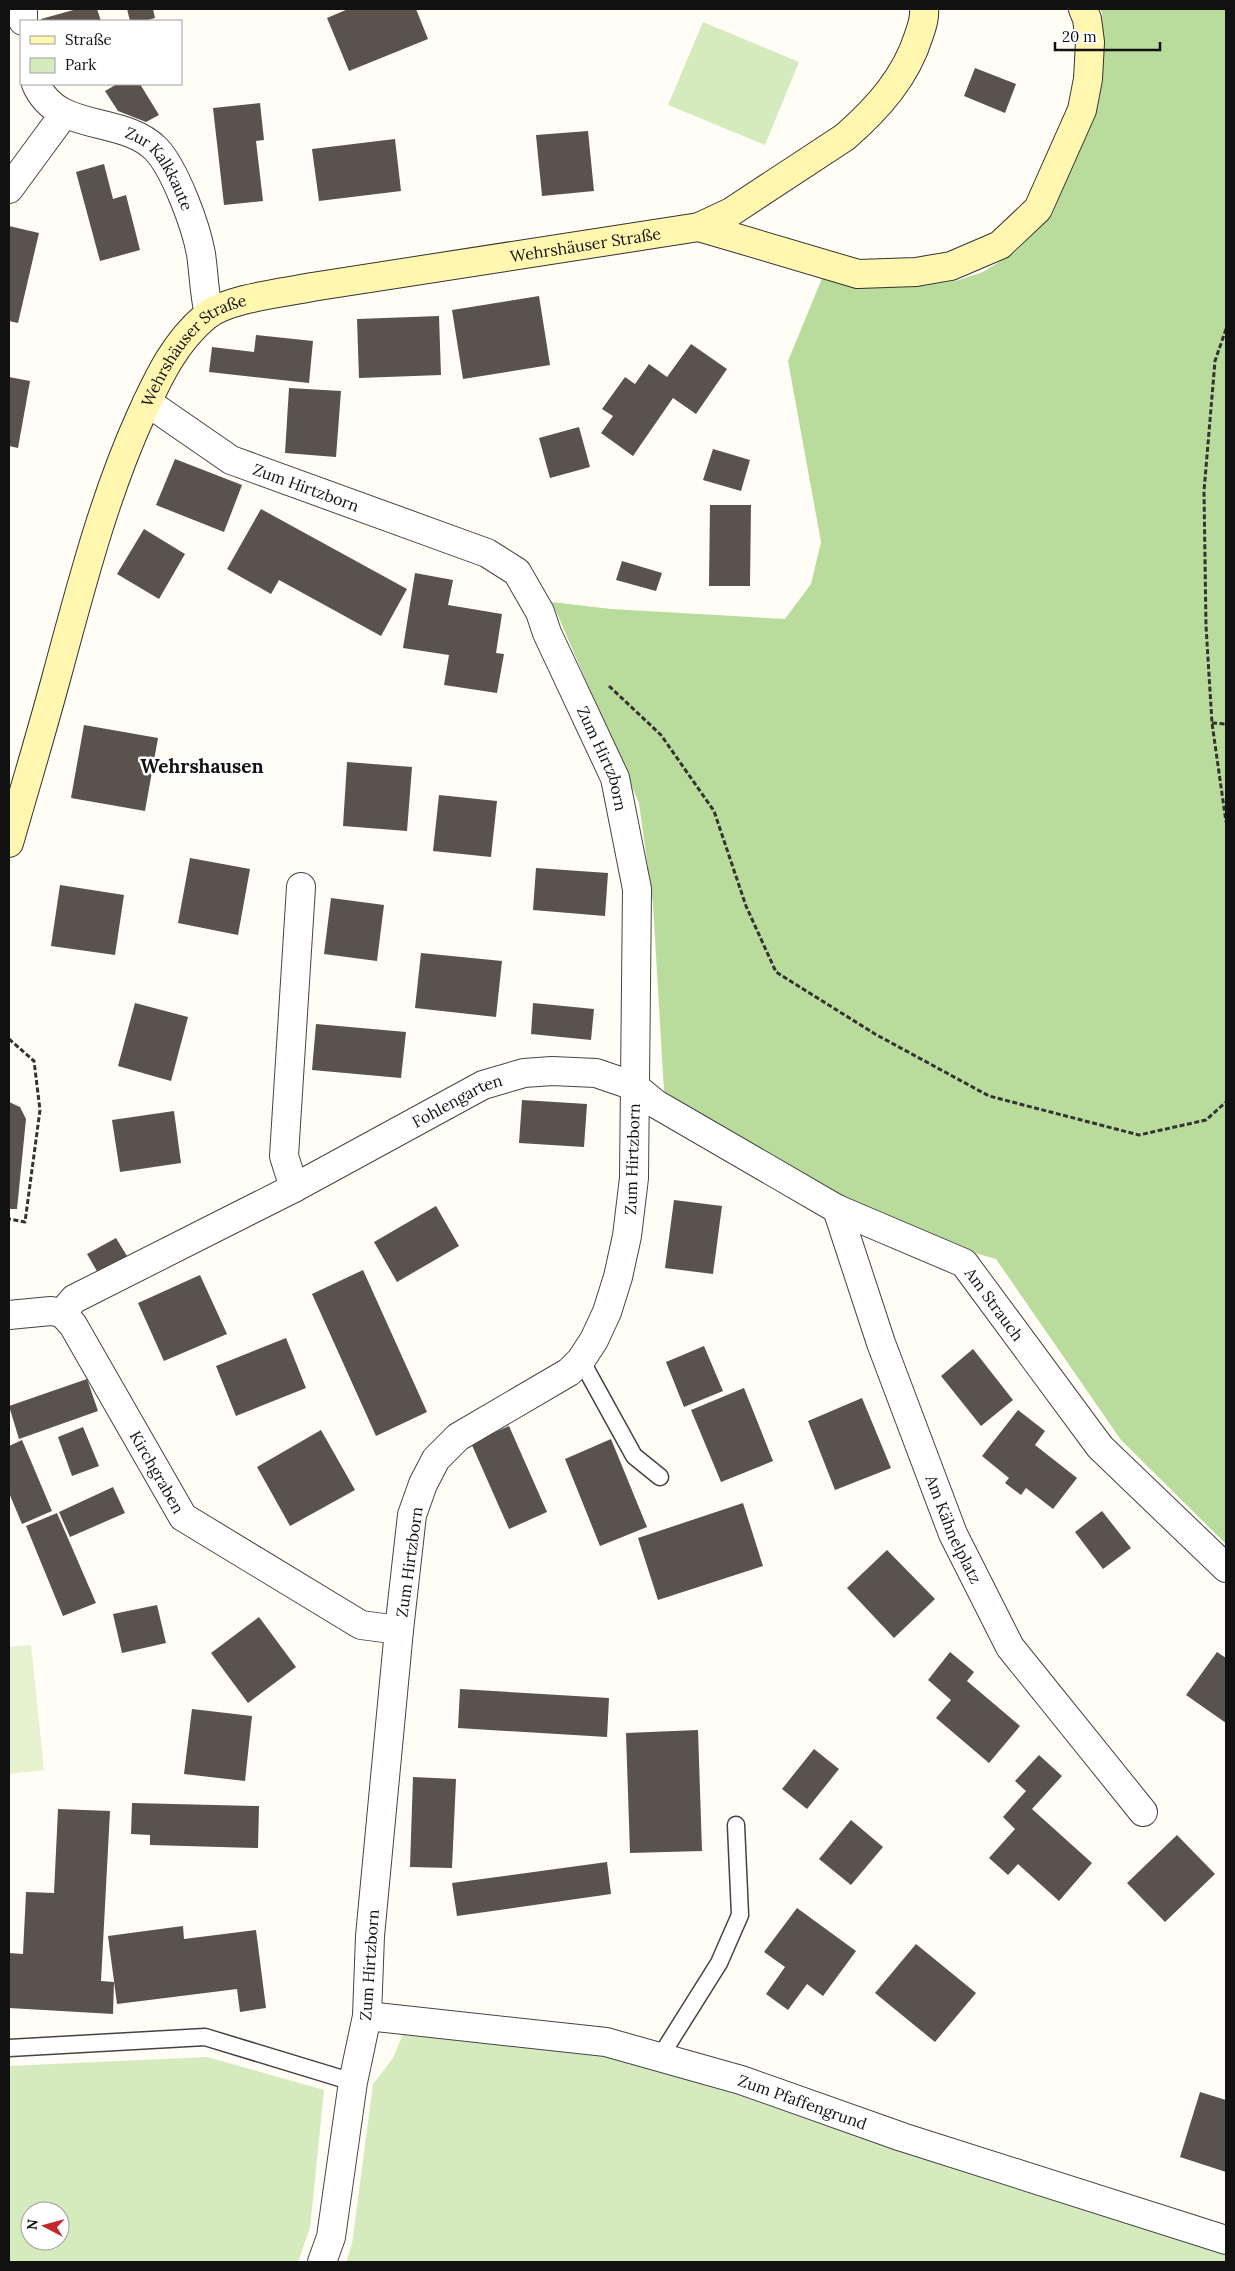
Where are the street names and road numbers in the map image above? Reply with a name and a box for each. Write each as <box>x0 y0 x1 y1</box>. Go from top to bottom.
street label: Zur Kalkkaute <box>123 122 198 214</box>
street label: Wehrshäuser Straße <box>508 223 662 266</box>
street label: Wehrshäuser Straße <box>136 290 249 410</box>
street label: Zum Hirtzborn <box>250 459 362 516</box>
street label: Zum Hirtzborn <box>573 703 631 813</box>
street label: Fohlengarten <box>408 1070 505 1132</box>
street label: Zum Hirtzborn <box>620 1103 644 1215</box>
street label: Am Strauch <box>960 1263 1028 1345</box>
street label: Kirchgraben <box>126 1427 189 1517</box>
street label: Am Kähnelplatz <box>921 1471 986 1587</box>
street label: Zum Hirtzborn <box>391 1505 427 1619</box>
street label: Zum Hirtzborn <box>355 1908 383 2021</box>
street label: Zum Pfaffengrund <box>736 2070 870 2134</box>

